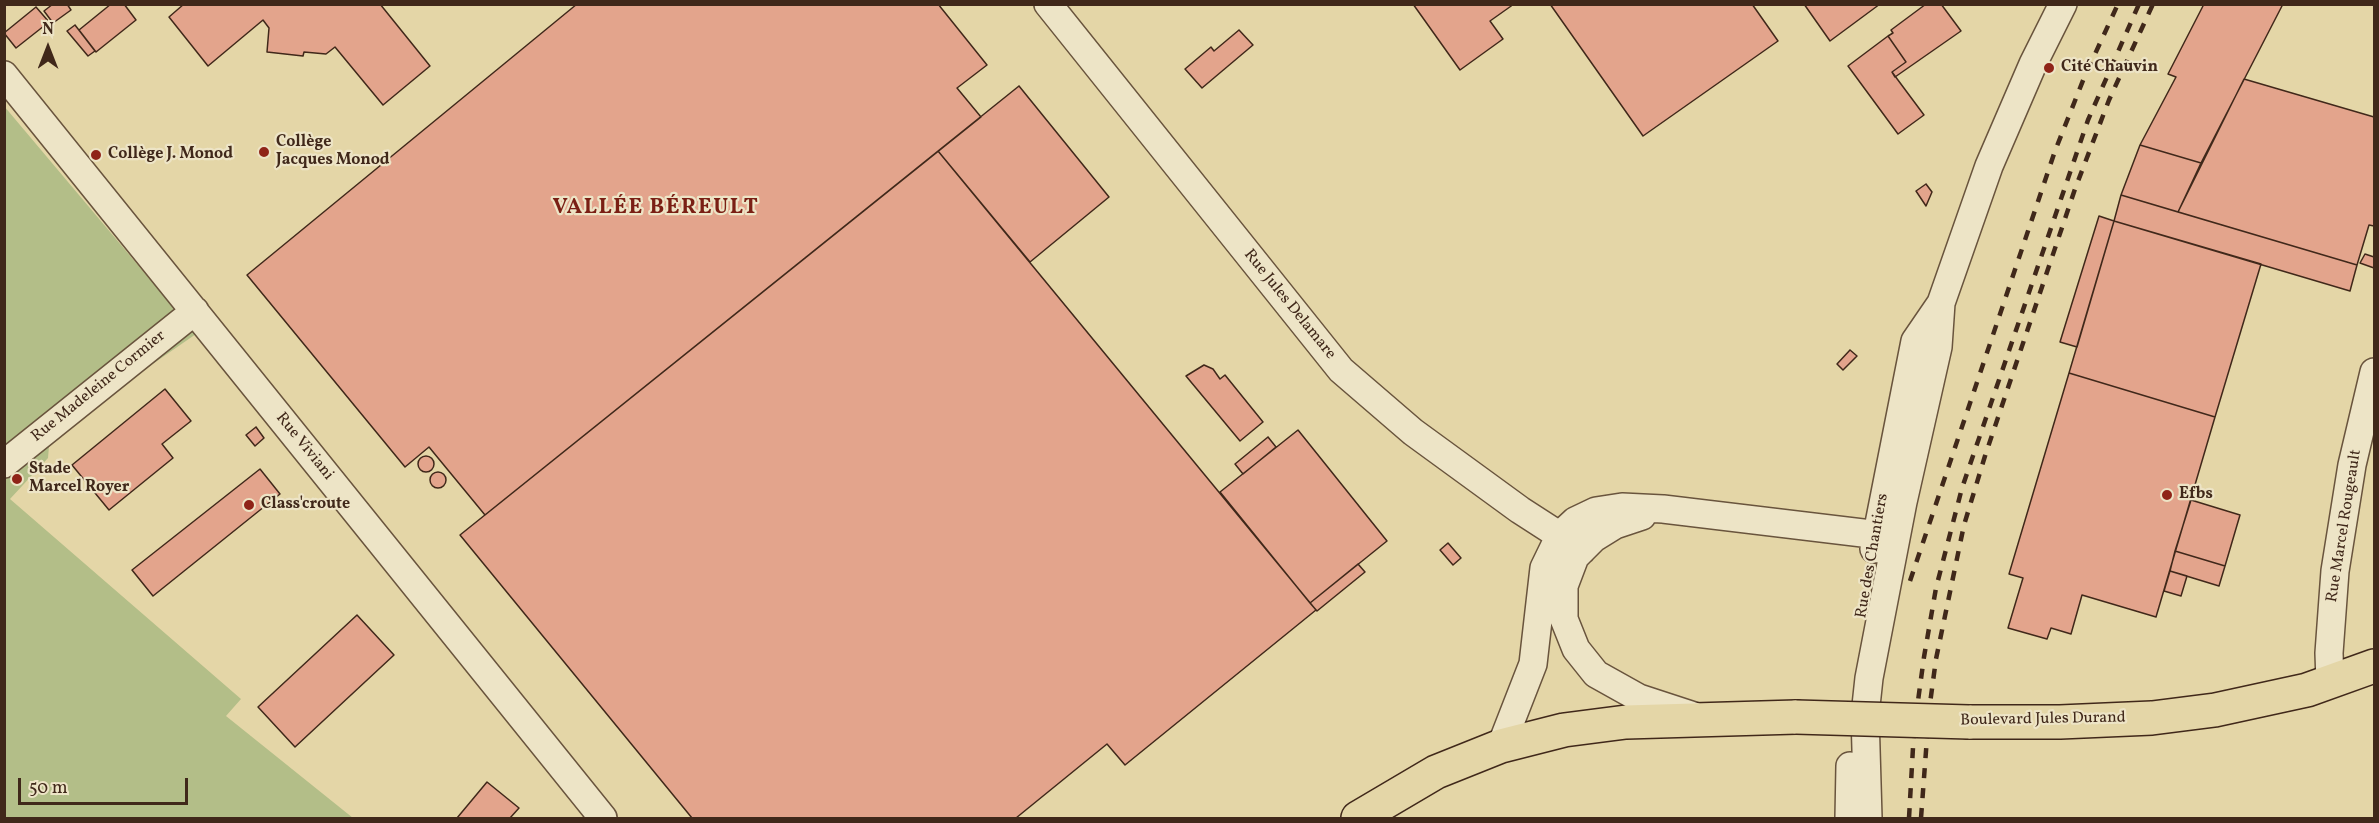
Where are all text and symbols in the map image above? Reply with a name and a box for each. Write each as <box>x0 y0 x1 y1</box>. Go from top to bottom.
north arrow <box>18 18 78 78</box>
text: N <box>42 19 54 41</box>
place label: Cité Chauvin <box>2061 58 2158 78</box>
marker: Cité Chauvin <box>2042 61 2056 75</box>
place label: Collège Jacques Monod <box>276 133 390 171</box>
place label: Collège J. Monod <box>108 145 233 165</box>
marker: Collège Jacques Monod <box>257 145 271 159</box>
marker: Collège J. Monod <box>89 148 103 162</box>
district label: VALLÉE BÉREULT <box>553 196 759 222</box>
street label: Rue Jules Delamare <box>1239 246 1339 364</box>
street label: Rue Madeleine Cormier <box>28 327 170 447</box>
street label: Rue Viviani <box>271 409 337 485</box>
street label: Rue Marcel Rougeault <box>2323 448 2367 604</box>
place label: Stade Marcel Royer <box>29 460 129 498</box>
marker: Stade Marcel Royer <box>10 472 24 486</box>
place label: Efbs <box>2179 485 2213 505</box>
marker: Efbs <box>2160 488 2174 502</box>
street label: Rue des Chantiers <box>1853 492 1893 620</box>
place label: Class'croute <box>261 495 350 515</box>
marker: Class'croute <box>242 498 256 512</box>
street label: Boulevard Jules Durand <box>1960 709 2126 731</box>
scale bar <box>21 766 190 804</box>
text: 50 m <box>29 776 68 801</box>

